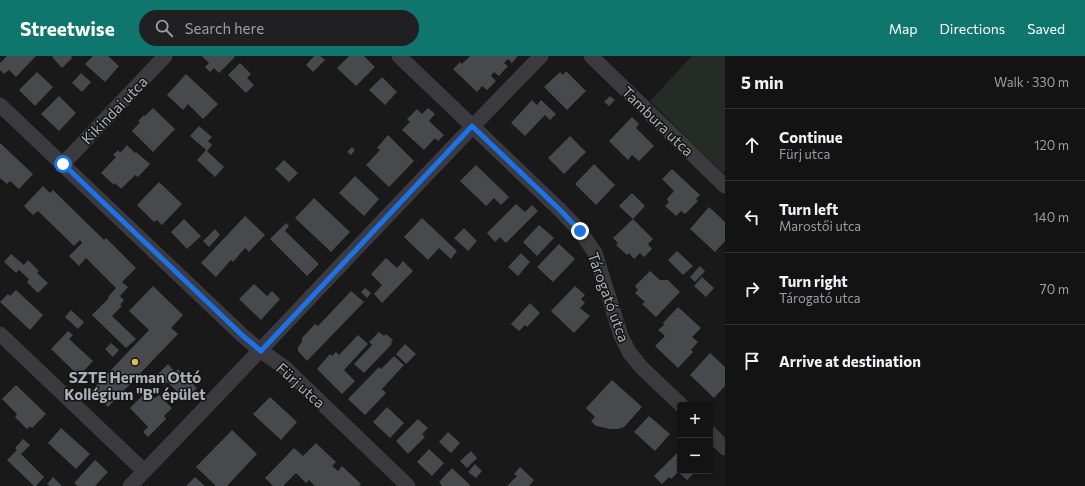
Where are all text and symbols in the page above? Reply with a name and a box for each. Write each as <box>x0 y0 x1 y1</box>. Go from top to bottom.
search box <box>139 10 419 46</box>
text: Streetwise <box>20 17 115 40</box>
icon: search <box>153 17 175 39</box>
text: Search here <box>185 19 264 37</box>
text: Map <box>889 20 918 37</box>
text: Directions <box>940 20 1005 37</box>
text: Saved <box>1027 20 1065 37</box>
street label: Kikindai utca <box>77 72 151 148</box>
text: 5 min <box>741 72 784 93</box>
text: Walk · 330 m <box>994 74 1069 90</box>
street label: Tambura utca <box>618 82 698 160</box>
text: Continue <box>779 128 843 146</box>
icon: ahead <box>741 134 763 156</box>
text: 120 m <box>1034 137 1069 153</box>
text: Fürj utca <box>779 146 830 162</box>
route start <box>54 155 72 173</box>
text: Turn left <box>779 200 838 218</box>
icon: left <box>741 206 763 228</box>
text: 140 m <box>1033 209 1069 225</box>
text: Marostői utca <box>779 218 861 234</box>
route end <box>571 222 589 240</box>
street label: Tárogató utca <box>584 250 634 344</box>
text: Turn right <box>779 272 848 290</box>
icon: right <box>741 278 763 300</box>
text: 70 m <box>1040 281 1069 297</box>
text: Tárogató utca <box>779 290 861 306</box>
icon: arrive <box>741 350 763 372</box>
text: Arrive at destination <box>779 352 921 370</box>
marker: SZTE Herman Ottó Kollégium "B" épület <box>130 357 140 367</box>
street label: Fürj utca <box>273 359 329 411</box>
place label: SZTE Herman Ottó Kollégium "B" épület <box>64 368 206 403</box>
map controls <box>677 402 713 474</box>
button: + <box>677 402 713 438</box>
button: − <box>677 438 713 474</box>

